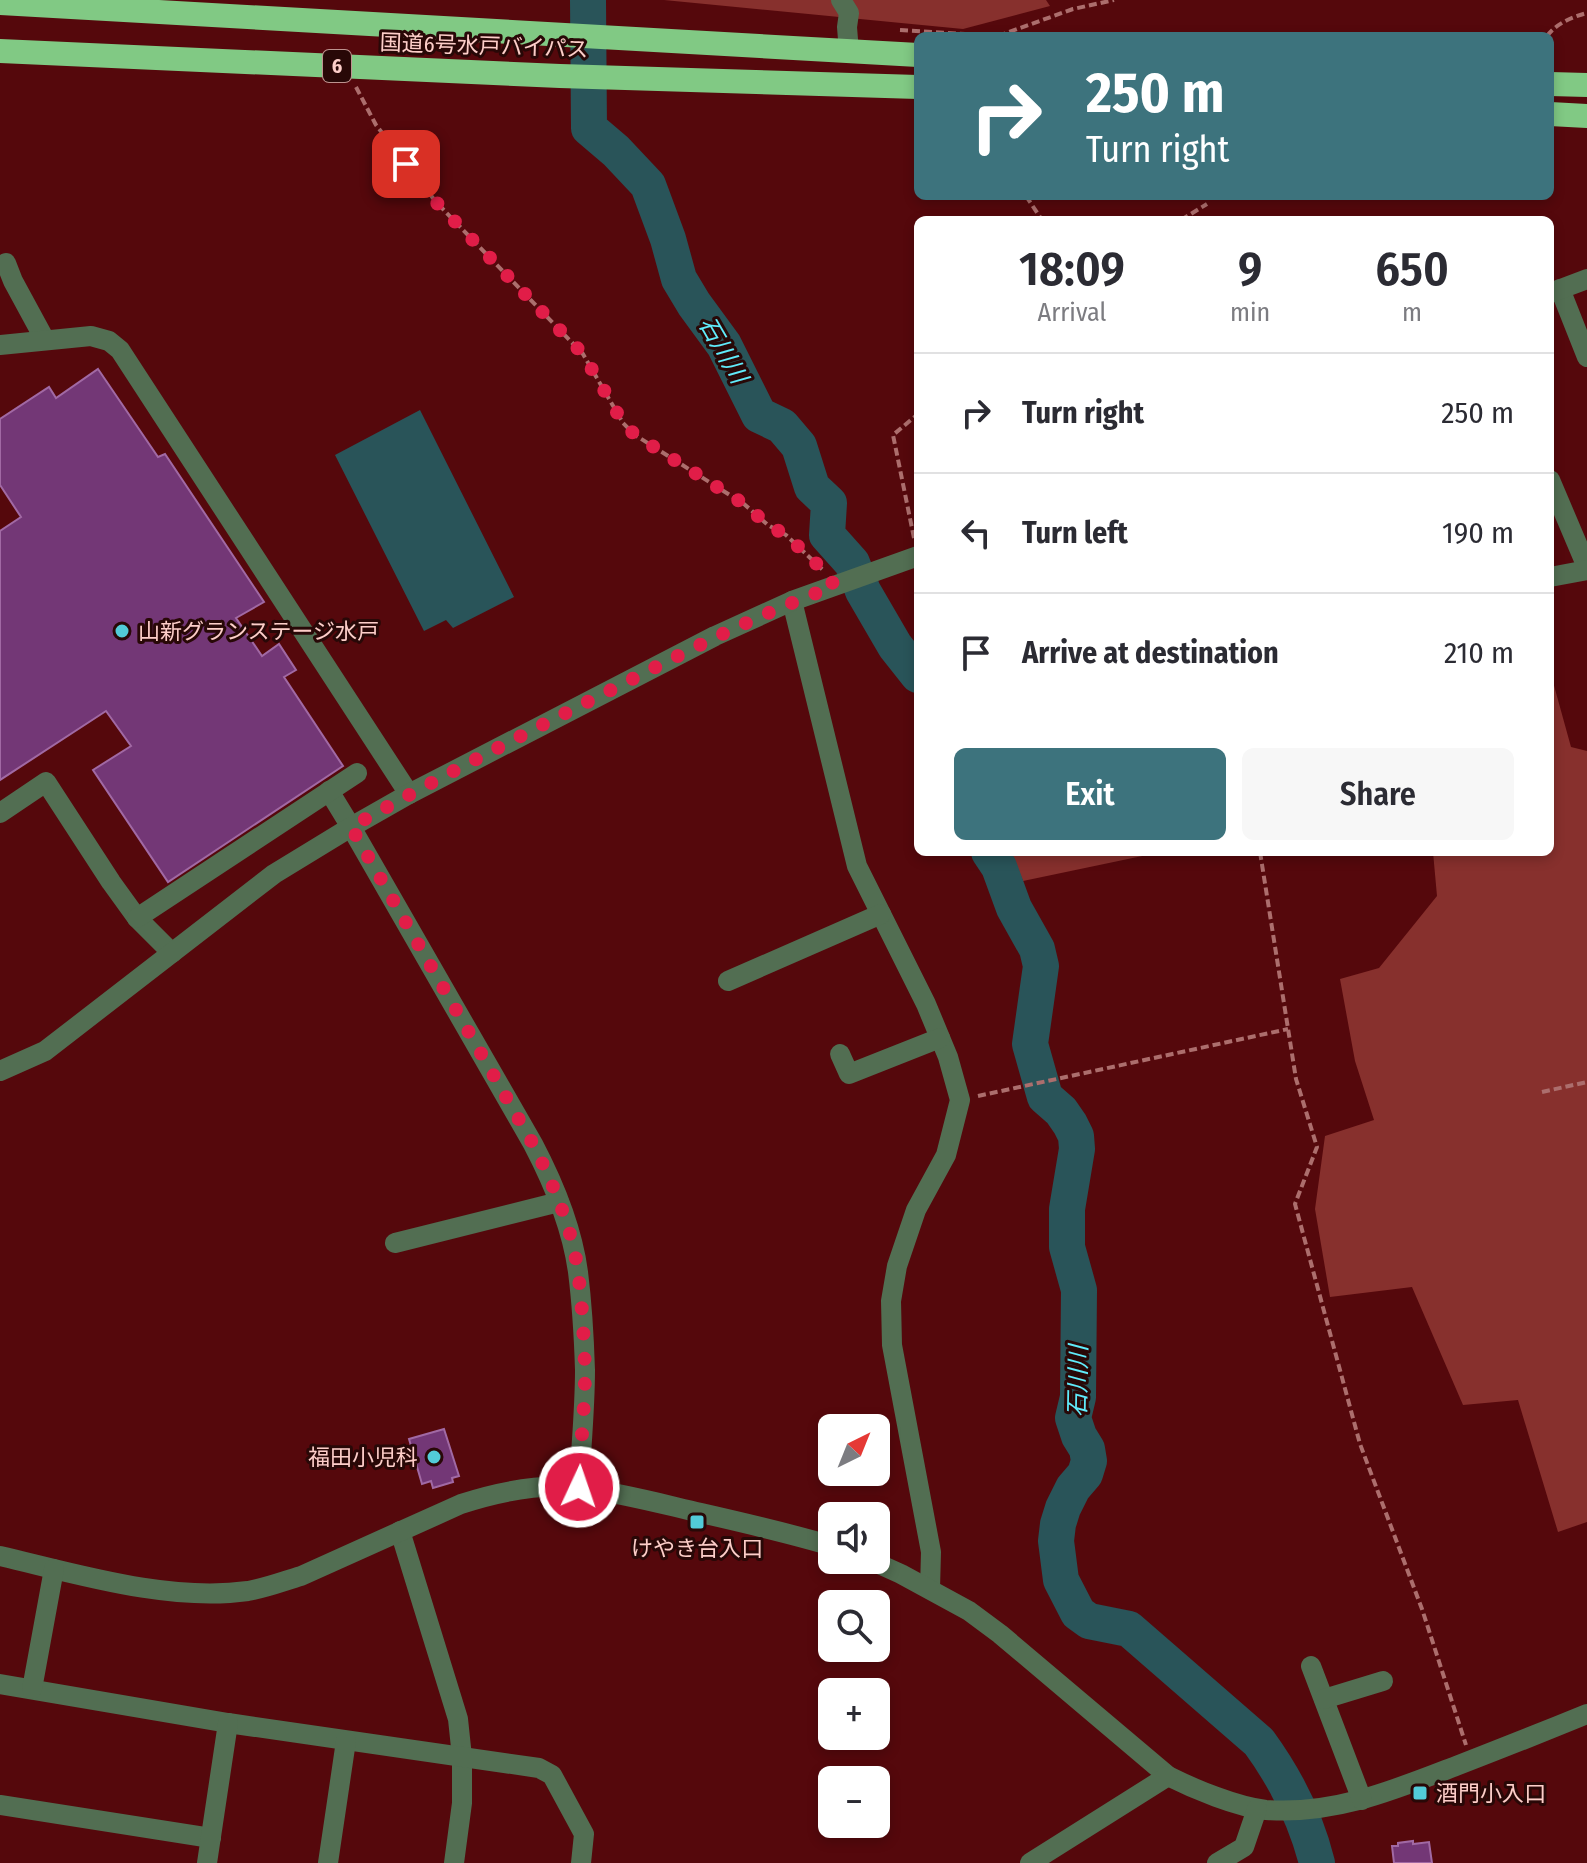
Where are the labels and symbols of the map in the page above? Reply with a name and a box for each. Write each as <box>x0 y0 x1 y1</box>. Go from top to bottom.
street label: 国道6号水戸バイパス <box>379 29 589 63</box>
road number: 6 <box>323 50 351 82</box>
pin <box>372 130 440 198</box>
water label: 石川川 <box>693 312 755 391</box>
place label: 山新グランステージ水戸 <box>138 618 379 645</box>
marker: 山新グランステージ水戸 <box>113 622 131 640</box>
water label: 石川川 <box>1063 1342 1093 1417</box>
north arrow <box>818 1414 890 1486</box>
place label: 福田小児科 <box>308 1444 418 1471</box>
position arrow <box>537 1445 621 1529</box>
marker: 福田小児科 <box>425 1448 443 1466</box>
marker: けやき台入口 <box>688 1513 706 1531</box>
place label: けやき台入口 <box>631 1535 763 1562</box>
place label: 酒門小入口 <box>1436 1780 1546 1807</box>
marker: 酒門小入口 <box>1411 1784 1429 1802</box>

